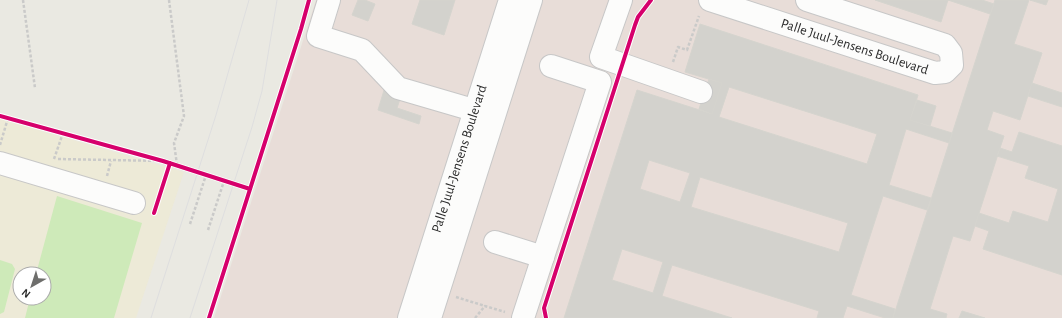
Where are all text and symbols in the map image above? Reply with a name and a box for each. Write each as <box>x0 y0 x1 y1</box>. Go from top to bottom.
street label: Palle Juul-Jensens Boulevard <box>779 16 930 77</box>
street label: Palle Juul-Jensens Boulevard <box>430 83 490 234</box>
north arrow <box>12 266 52 306</box>
text: N <box>20 287 32 300</box>

